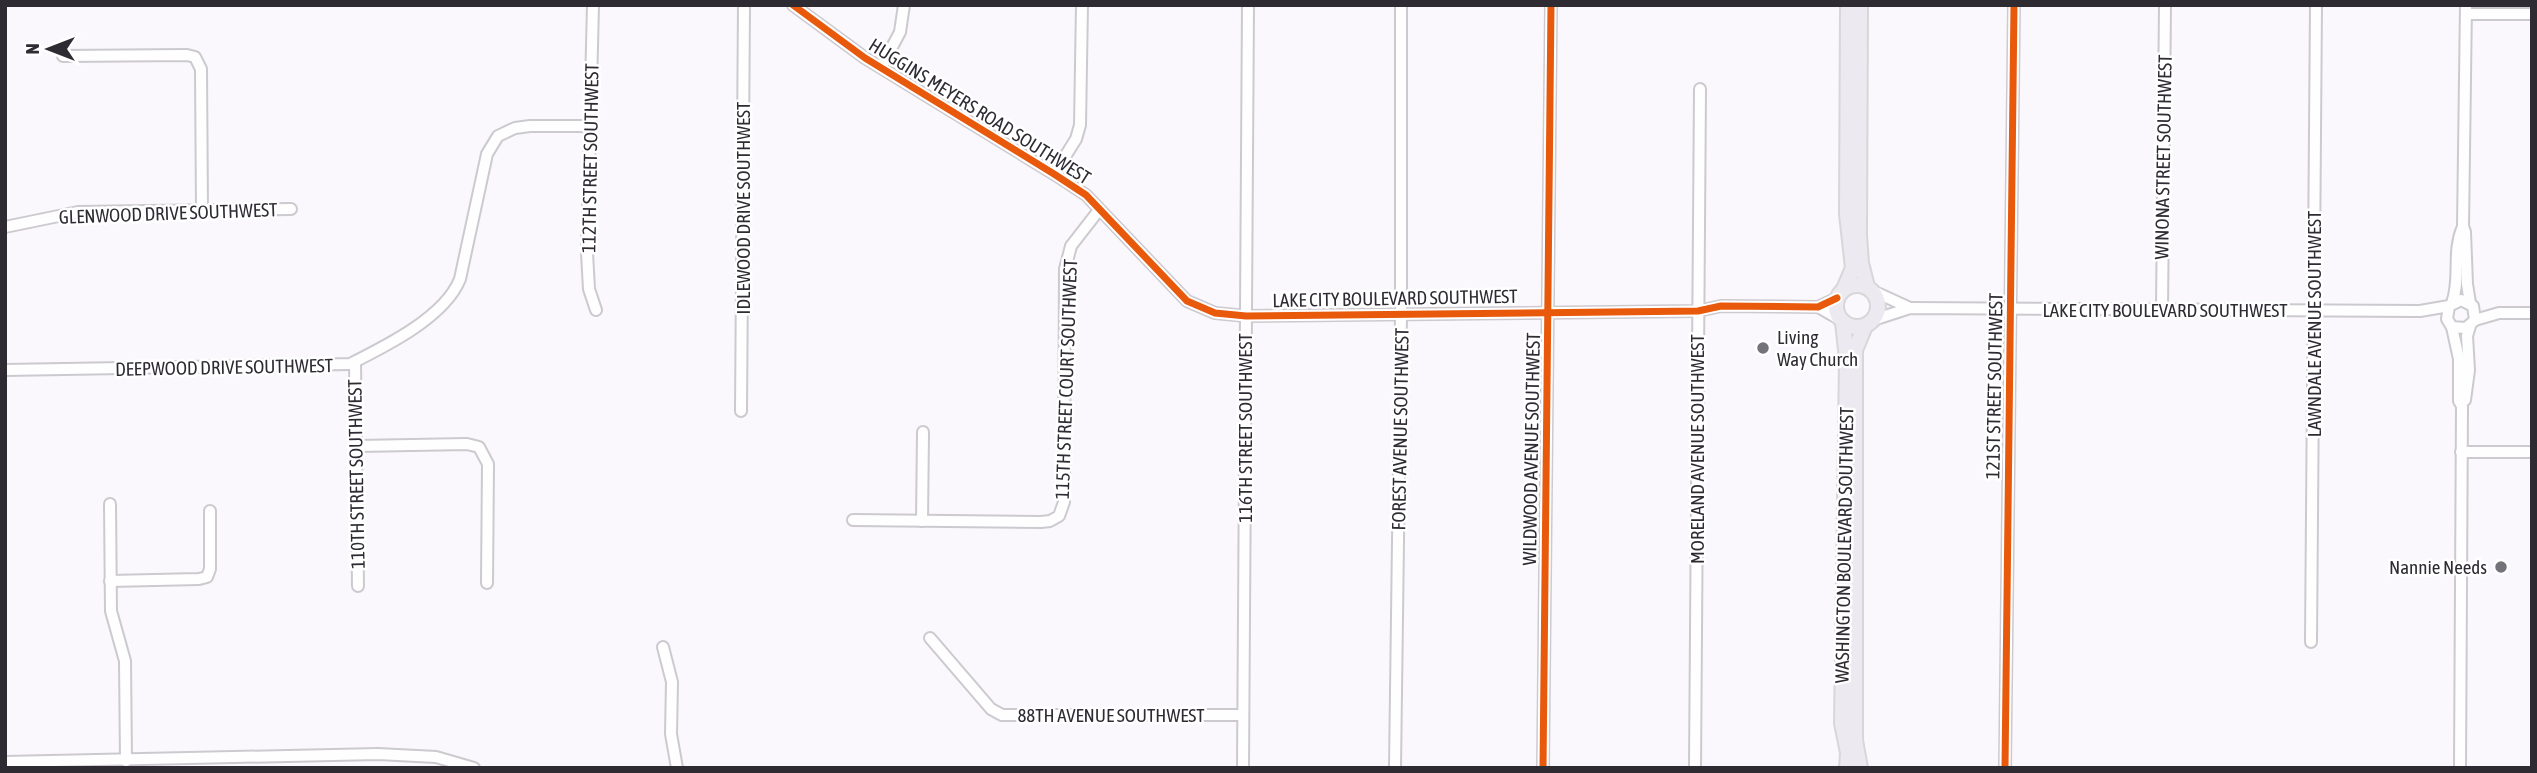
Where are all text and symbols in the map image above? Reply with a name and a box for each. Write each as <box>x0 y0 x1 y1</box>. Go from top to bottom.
north arrow <box>14 14 84 84</box>
street label: HUGGINS MEYERS ROAD SOUTHWEST <box>865 33 1095 189</box>
text: N <box>21 43 43 55</box>
street label: WINONA STREET SOUTHWEST <box>2150 54 2176 260</box>
street label: 112TH STREET SOUTHWEST <box>577 62 603 253</box>
street label: IDLEWOOD DRIVE SOUTHWEST <box>732 101 754 314</box>
street label: GLENWOOD DRIVE SOUTHWEST <box>58 198 278 228</box>
street label: LAWNDALE AVENUE SOUTHWEST <box>2303 210 2325 437</box>
street label: 115TH STREET COURT SOUTHWEST <box>1051 258 1081 500</box>
street label: LAKE CITY BOULEVARD SOUTHWEST <box>1272 285 1518 311</box>
street label: 121ST STREET SOUTHWEST <box>1981 292 2007 479</box>
street label: LAKE CITY BOULEVARD SOUTHWEST <box>2042 299 2288 321</box>
place label: Living Way Church <box>1777 326 1858 370</box>
street label: FOREST AVENUE SOUTHWEST <box>1387 327 1413 530</box>
street label: WILDWOOD AVENUE SOUTHWEST <box>1518 332 1544 566</box>
street label: 116TH STREET SOUTHWEST <box>1234 333 1256 523</box>
street label: MORELAND AVENUE SOUTHWEST <box>1686 333 1708 564</box>
marker: Living Way Church <box>1755 340 1771 356</box>
street label: DEEPWOOD DRIVE SOUTHWEST <box>115 354 334 380</box>
street label: 110TH STREET SOUTHWEST <box>343 378 369 569</box>
street label: WASHINGTON BOULEVARD SOUTHWEST <box>1831 406 1857 683</box>
place label: Nannie Needs <box>2389 556 2487 578</box>
marker: Nannie Needs <box>2493 559 2509 575</box>
street label: 88TH AVENUE SOUTHWEST <box>1017 704 1205 726</box>

